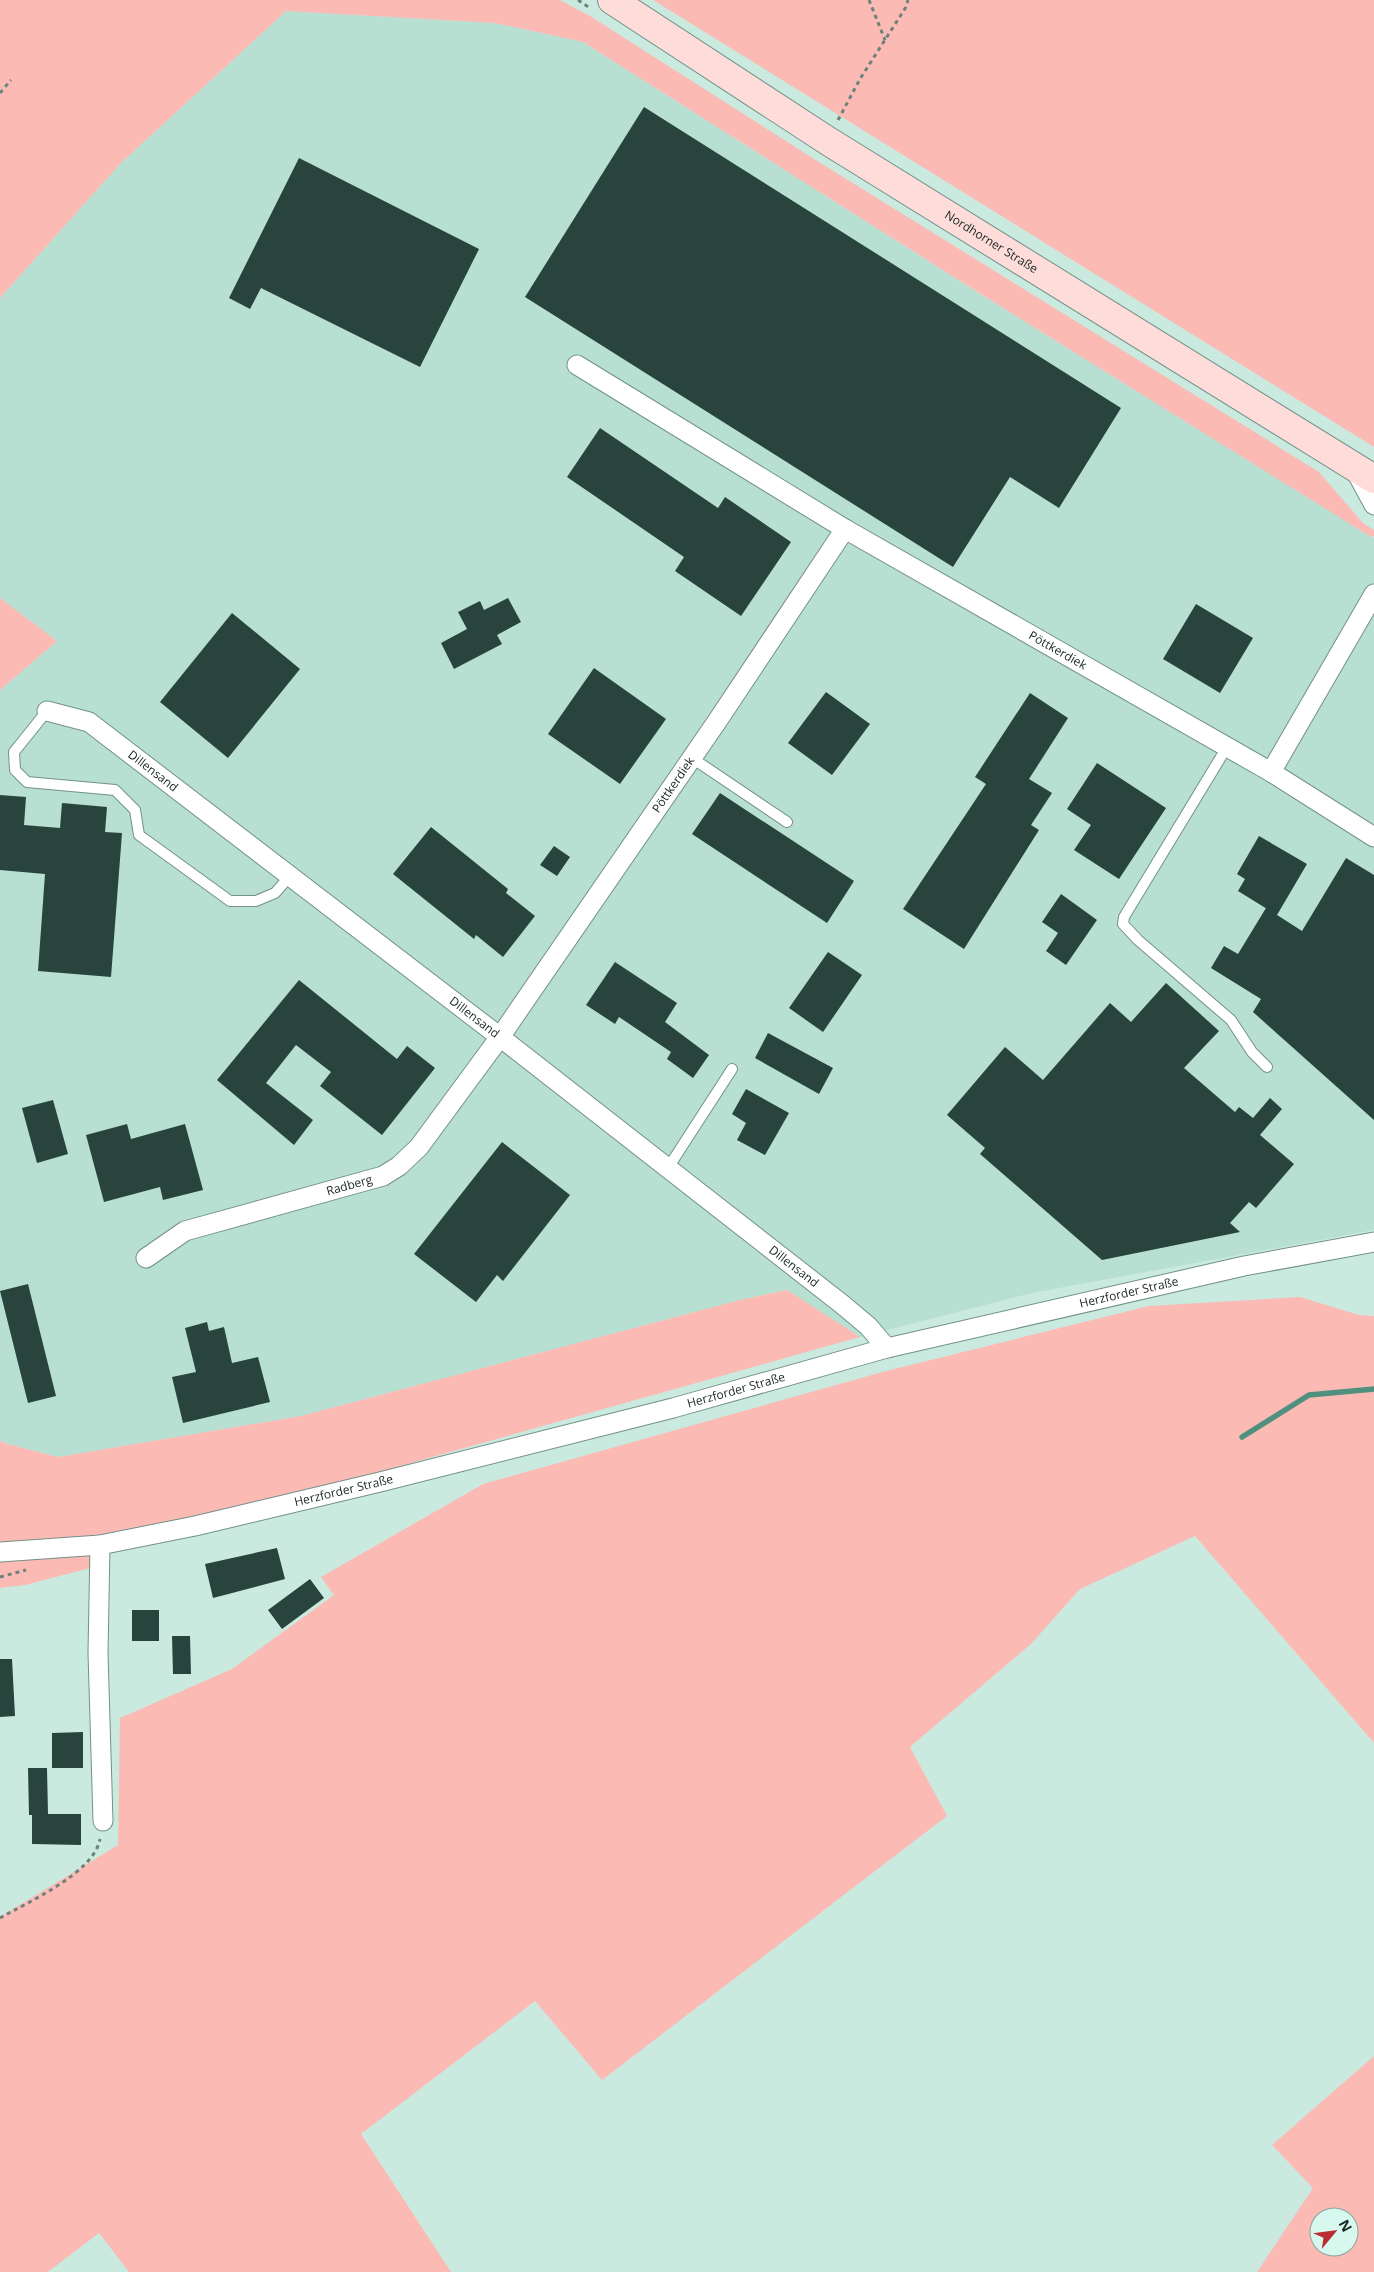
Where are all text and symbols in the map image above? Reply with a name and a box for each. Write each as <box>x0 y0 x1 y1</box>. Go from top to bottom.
street label: Nordhorner Straße <box>942 206 1042 277</box>
street label: Pöttkerdiek <box>1026 627 1091 674</box>
street label: Dillensand <box>125 746 182 795</box>
street label: Pöttkerdiek <box>648 753 699 816</box>
street label: Dillensand <box>446 992 503 1042</box>
street label: Radberg <box>324 1170 375 1199</box>
street label: Dillensand <box>766 1241 823 1291</box>
street label: Herzforder Straße <box>1078 1272 1180 1312</box>
street label: Herzforder Straße <box>685 1368 787 1412</box>
street label: Herzforder Straße <box>292 1470 395 1510</box>
north arrow <box>1309 2207 1359 2257</box>
text: N <box>1335 2216 1357 2235</box>

